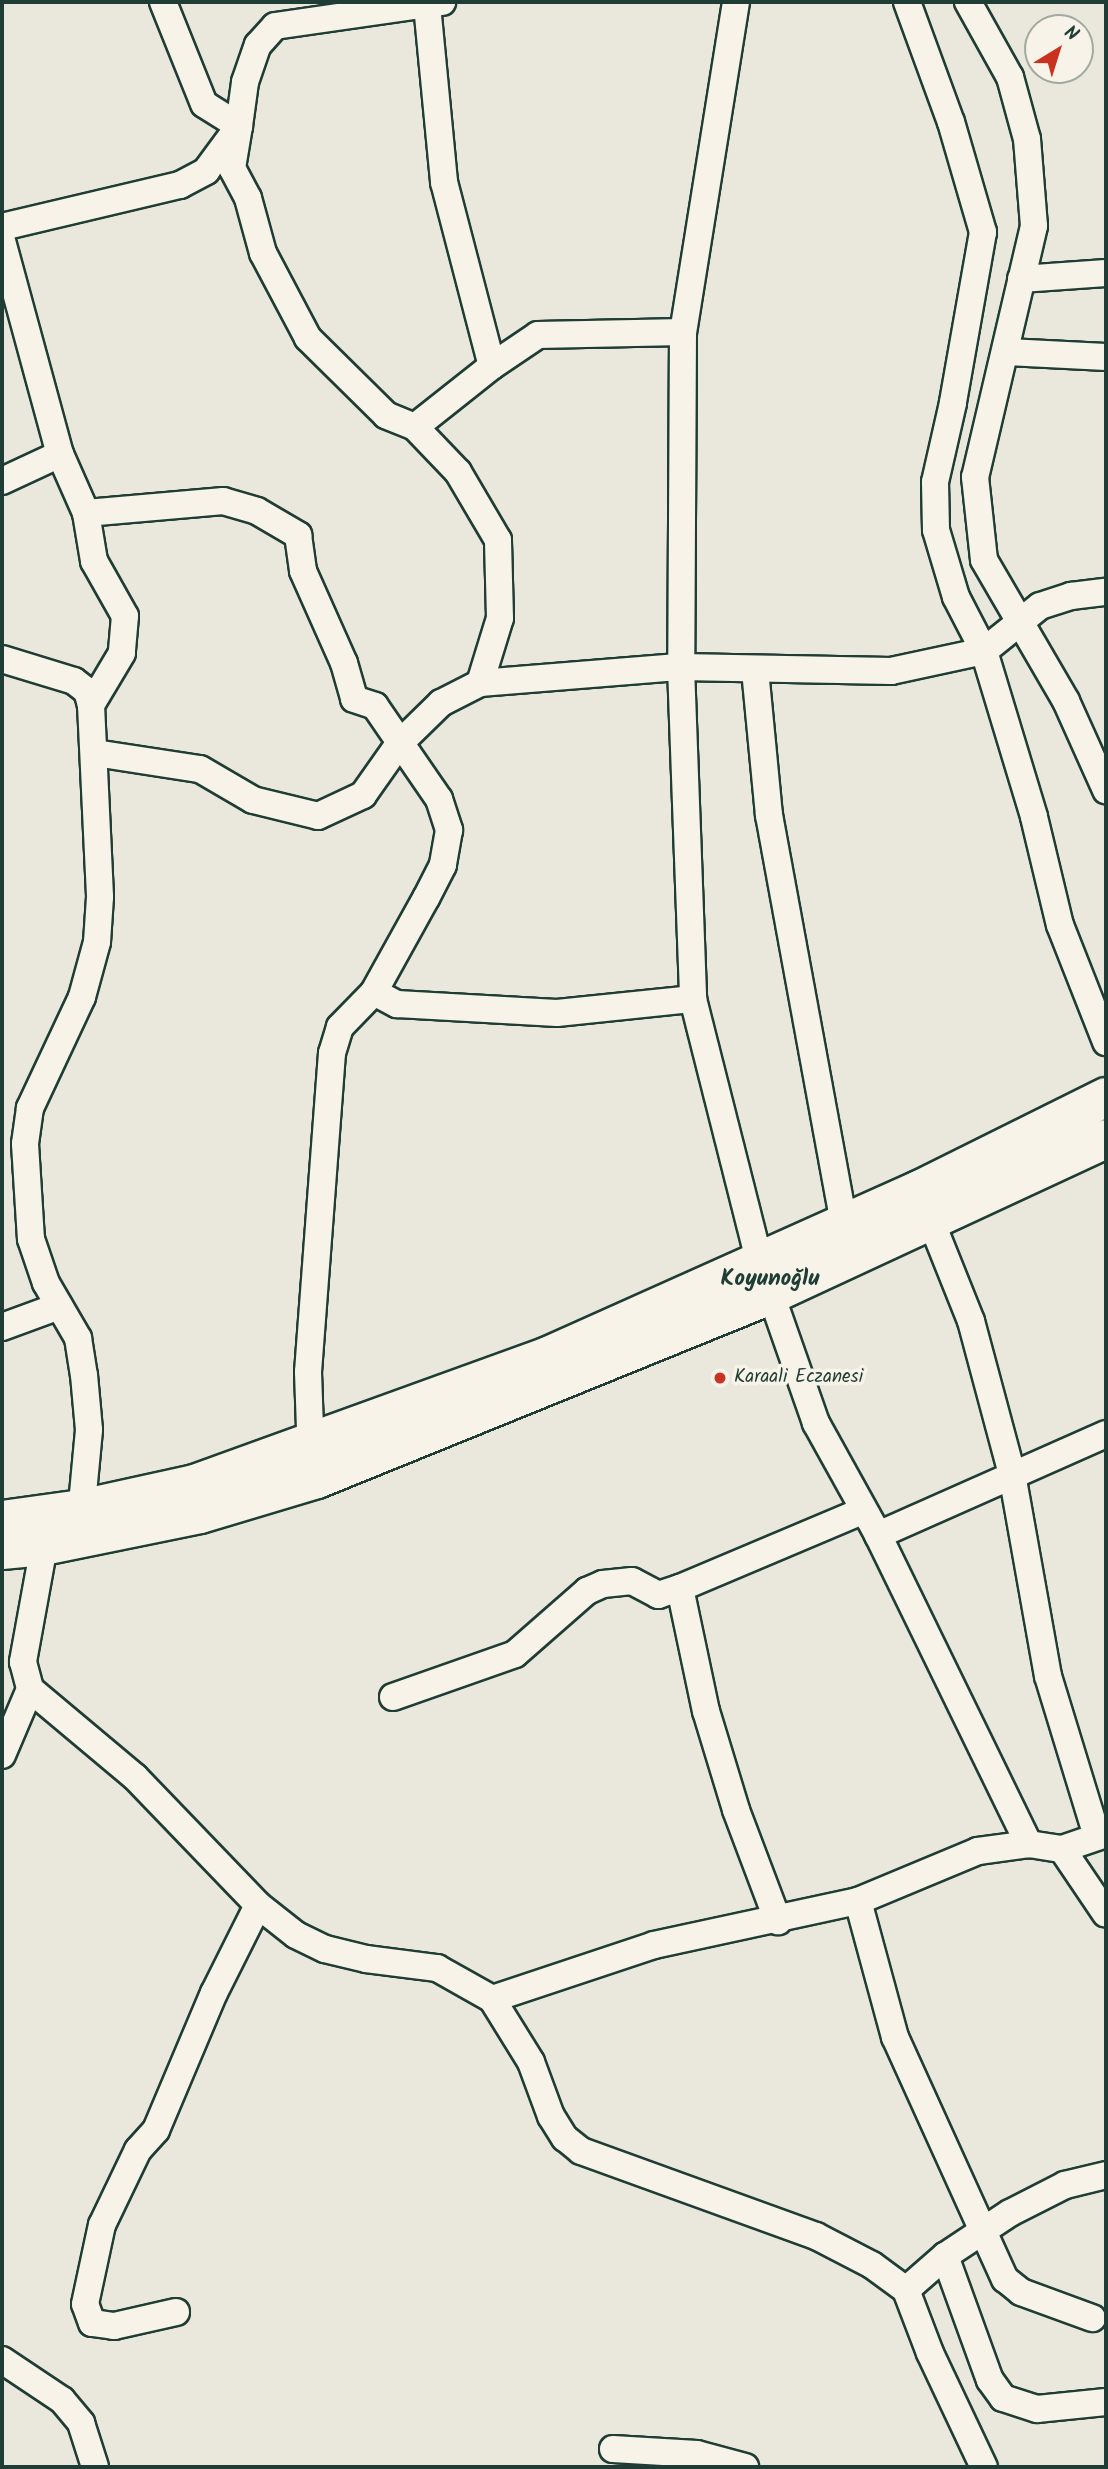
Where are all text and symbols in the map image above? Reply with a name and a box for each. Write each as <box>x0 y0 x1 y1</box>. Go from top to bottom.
north arrow <box>1024 14 1094 84</box>
text: N <box>1057 19 1085 50</box>
district label: Koyunoğlu <box>721 1265 819 1293</box>
place label: Karaali Eczanesi <box>734 1367 863 1389</box>
marker: Karaali Eczanesi <box>712 1370 728 1386</box>

